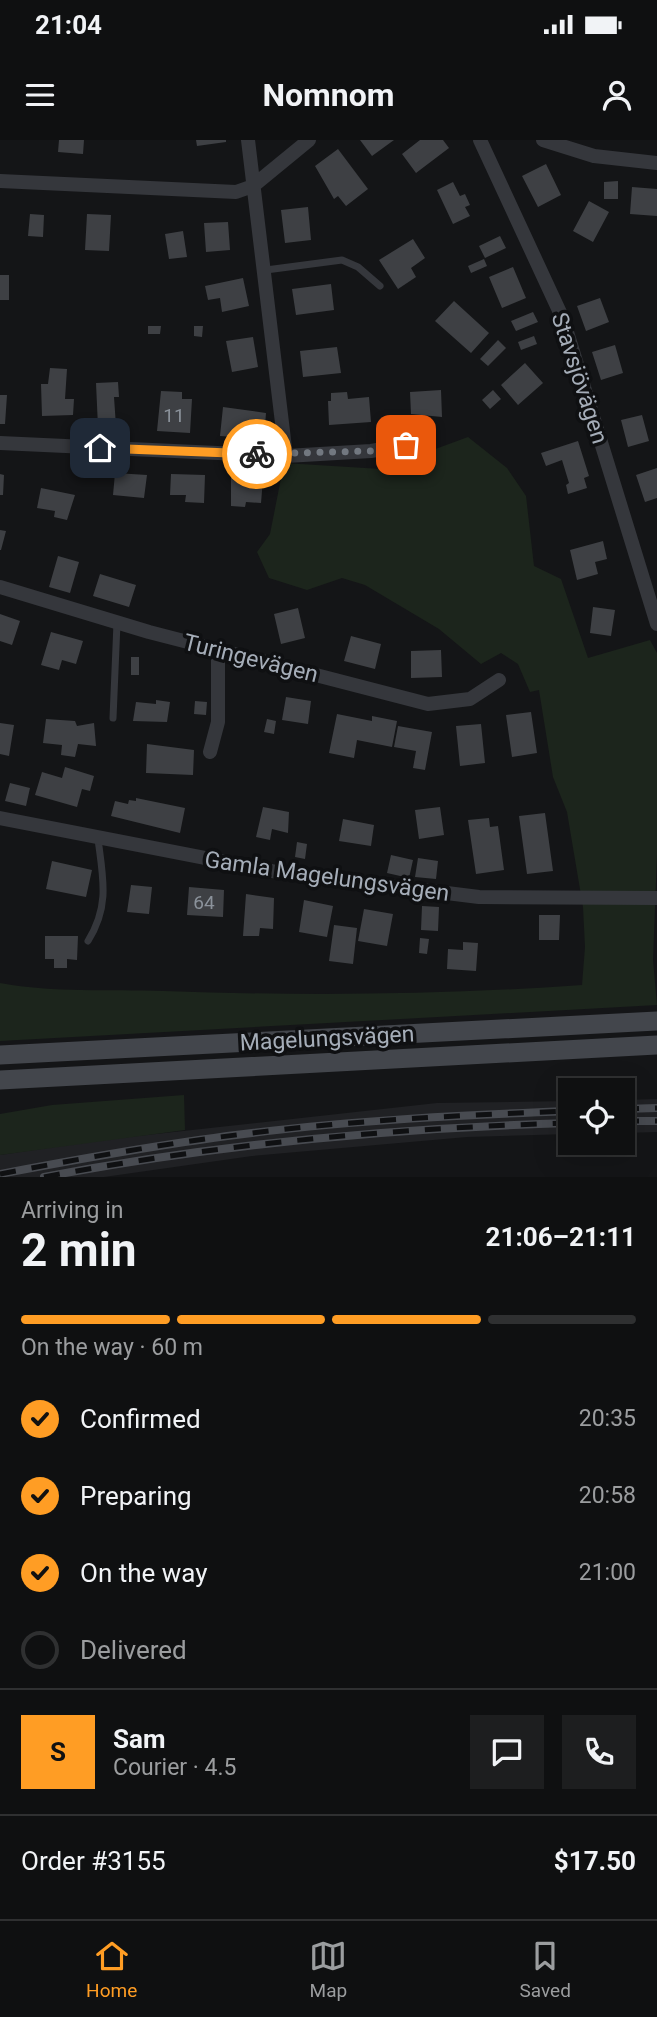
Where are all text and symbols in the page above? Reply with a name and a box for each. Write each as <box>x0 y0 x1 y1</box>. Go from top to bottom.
text: 21:04 <box>35 10 102 40</box>
icon: menu <box>21 76 59 114</box>
text: Nomnom <box>262 76 395 114</box>
icon: person <box>598 76 636 114</box>
street label: Stavsjövägen <box>546 309 613 447</box>
house number: 11 <box>163 404 185 427</box>
pin <box>376 415 436 475</box>
pin <box>70 418 130 478</box>
courier <box>222 419 292 489</box>
icon: bag <box>387 426 425 464</box>
icon: home <box>81 429 119 467</box>
icon: bike <box>238 435 276 473</box>
street label: Turingevägen <box>181 629 321 688</box>
street label: Gamla Magelungsvägen <box>203 846 451 907</box>
house number: 64 <box>193 891 215 914</box>
street label: Magelungsvägen <box>239 1020 415 1057</box>
map controls <box>558 1078 635 1155</box>
button: locate <box>558 1078 635 1155</box>
text: Arriving in <box>21 1197 124 1224</box>
text: 21:06–21:11 <box>486 1222 636 1252</box>
text: 2 min <box>21 1223 137 1277</box>
text: On the way · 60 m <box>21 1334 203 1361</box>
icon: check <box>21 1400 59 1438</box>
text: Confirmed <box>80 1404 201 1434</box>
text: 20:35 <box>579 1405 636 1432</box>
icon: check <box>21 1477 59 1515</box>
text: Preparing <box>80 1481 192 1511</box>
text: 20:58 <box>579 1482 636 1509</box>
icon: check <box>21 1554 59 1592</box>
text: On the way <box>80 1558 208 1588</box>
text: 21:00 <box>579 1559 636 1586</box>
text: Delivered <box>80 1635 187 1665</box>
button: chat <box>470 1715 544 1789</box>
button: phone <box>562 1715 636 1789</box>
text: Sam <box>113 1724 165 1754</box>
text: S <box>50 1737 66 1767</box>
text: Courier · 4.5 <box>113 1754 236 1781</box>
text: Order #3155 <box>21 1846 166 1876</box>
text: $17.50 <box>554 1846 636 1876</box>
tab: Home <box>86 1937 137 2002</box>
tab: Map <box>309 1937 347 2002</box>
tab: Saved <box>520 1937 571 2002</box>

